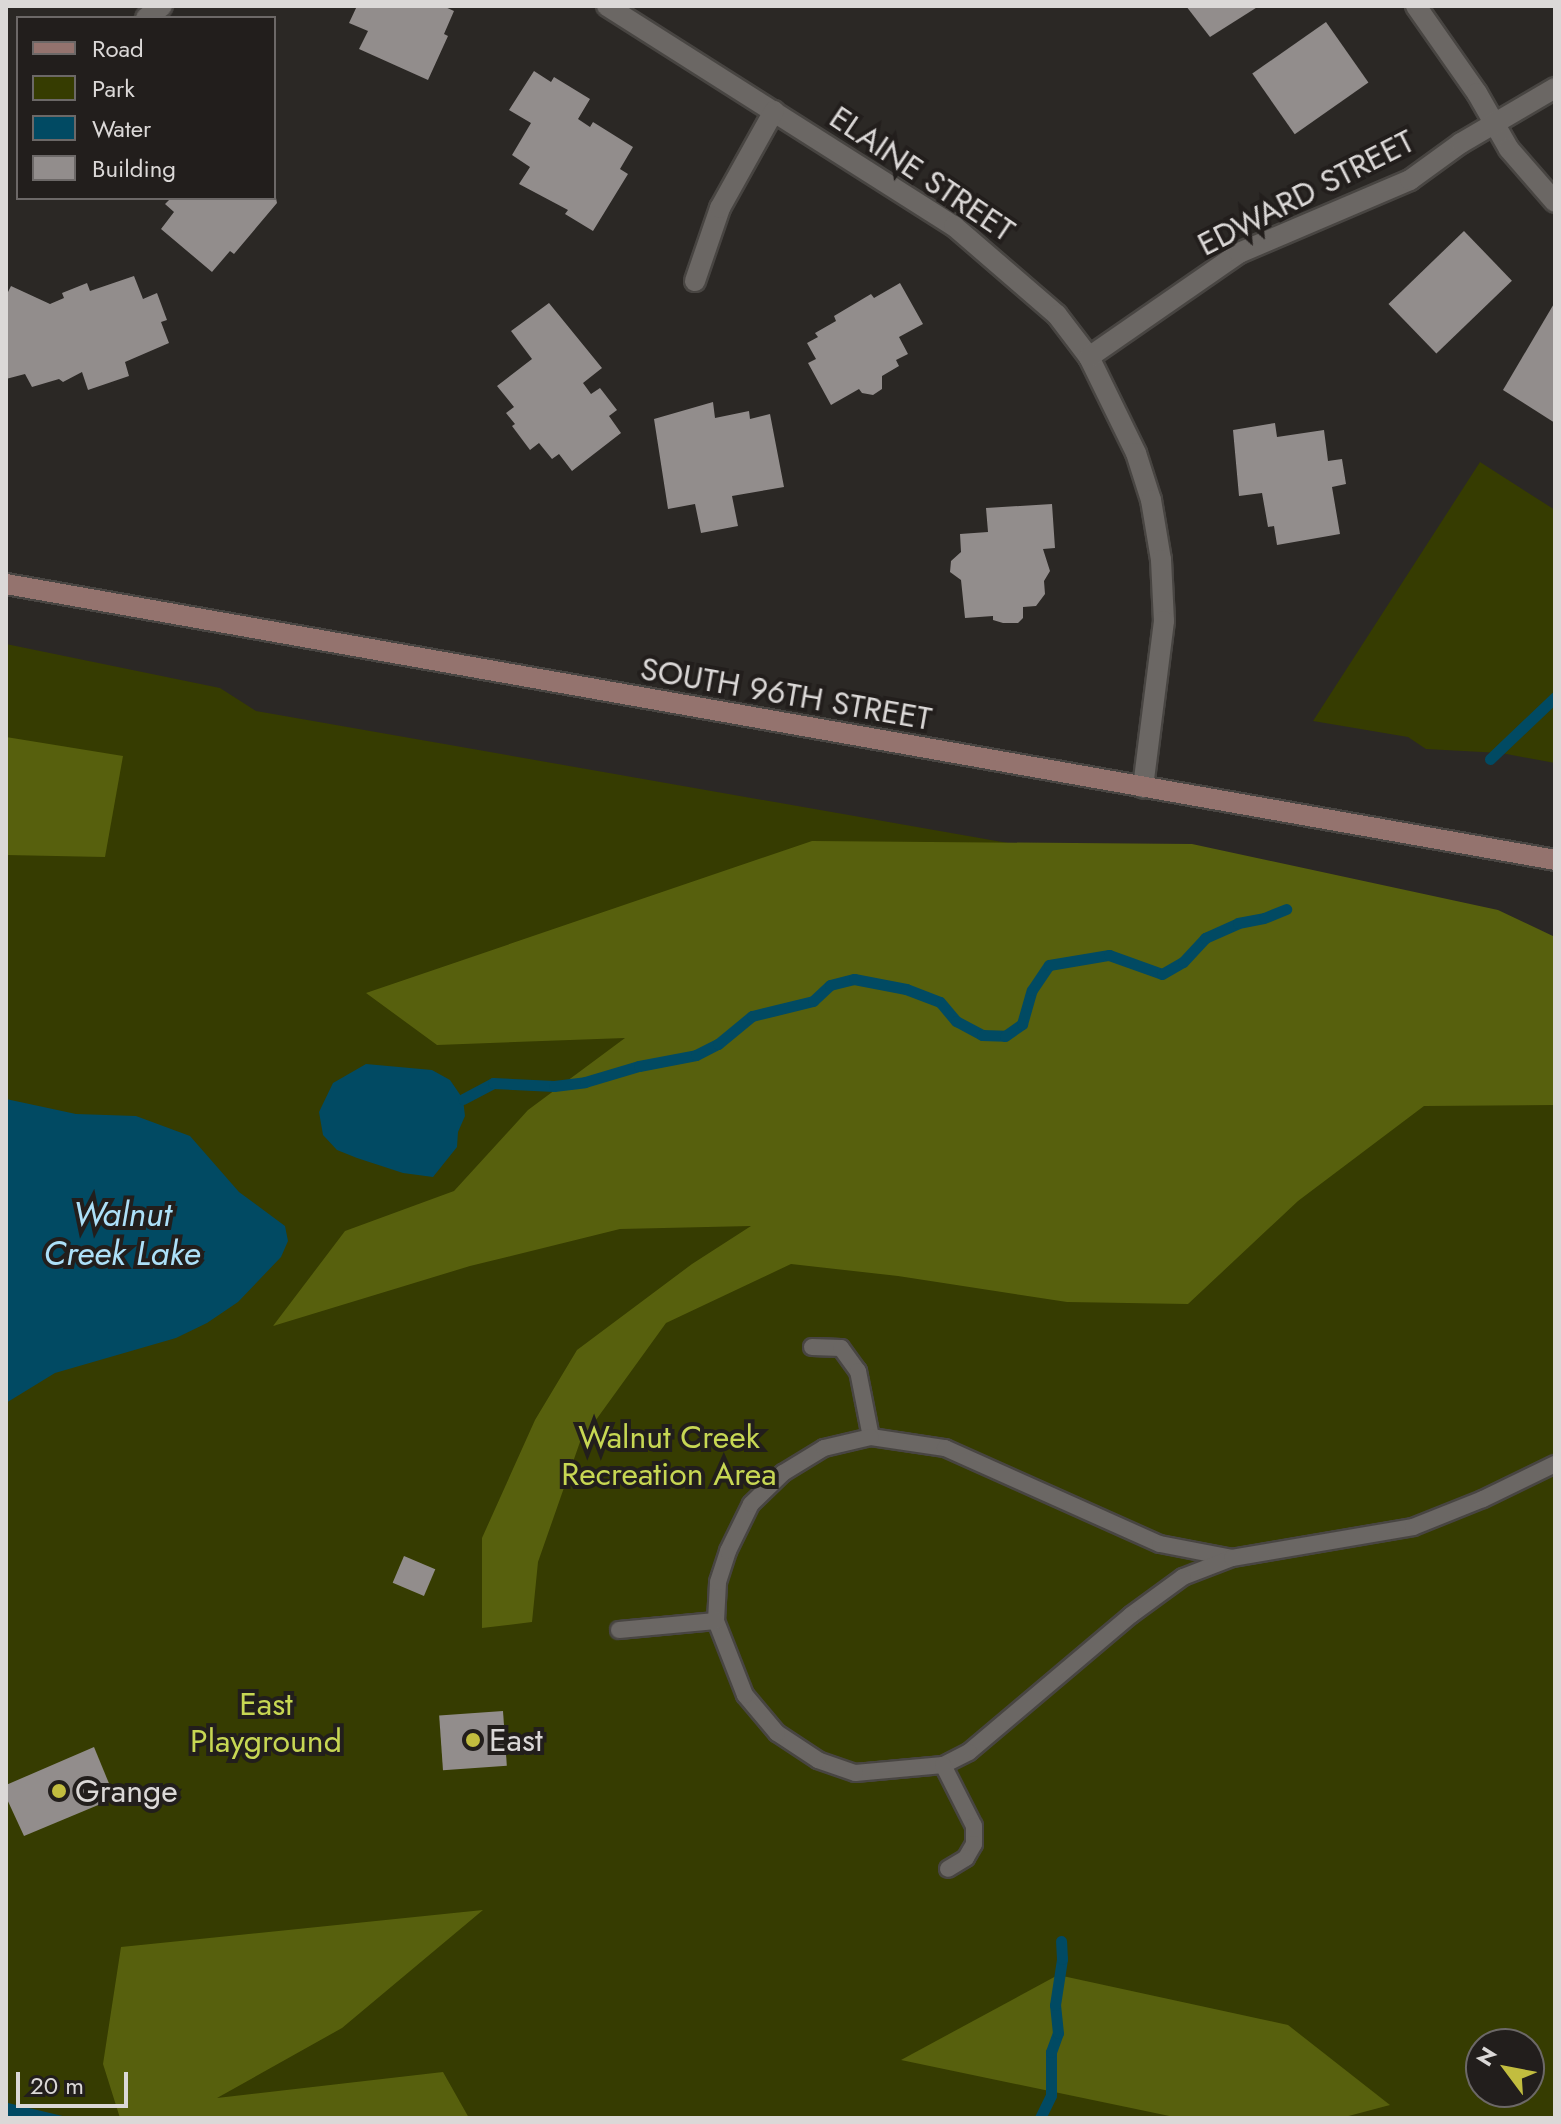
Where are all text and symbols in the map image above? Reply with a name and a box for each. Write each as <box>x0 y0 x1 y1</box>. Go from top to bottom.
legend <box>16 16 276 200</box>
text: Road <box>92 31 144 66</box>
text: Park <box>92 71 135 106</box>
street label: ELAINE STREET <box>822 98 1022 250</box>
text: Water <box>92 111 151 146</box>
street label: EDWARD STREET <box>1191 122 1421 264</box>
text: Building <box>92 151 176 186</box>
street label: SOUTH 96TH STREET <box>637 649 935 739</box>
water label: Walnut Creek Lake <box>44 1194 200 1274</box>
park label: Walnut Creek Recreation Area <box>561 1419 777 1494</box>
park label: East Playground <box>190 1686 342 1761</box>
place label: East <box>489 1721 543 1759</box>
marker: East <box>464 1731 482 1749</box>
place label: Grange <box>75 1772 178 1810</box>
marker: Grange <box>50 1782 68 1800</box>
north arrow <box>1465 2028 1545 2108</box>
text: N <box>1468 2040 1505 2072</box>
scale bar <box>20 2056 132 2106</box>
text: 20 m <box>30 2068 84 2103</box>

